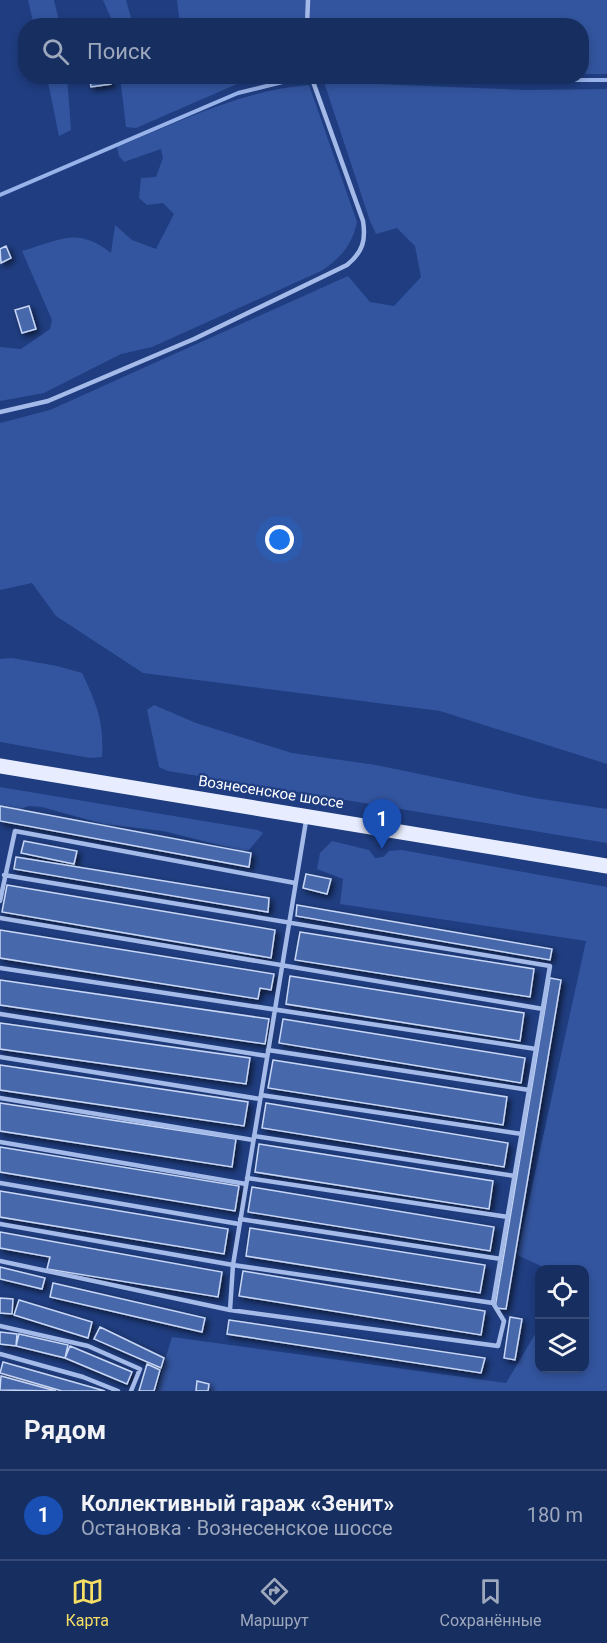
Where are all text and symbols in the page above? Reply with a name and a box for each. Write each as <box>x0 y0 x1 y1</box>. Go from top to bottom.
search box <box>18 18 589 84</box>
icon: search <box>39 35 72 68</box>
text: Поиск <box>87 39 151 64</box>
your location <box>265 525 294 554</box>
street label: Вознесенское шоссе <box>197 772 345 812</box>
pin: 1 <box>362 800 401 849</box>
map controls <box>535 1265 589 1373</box>
button: locate <box>535 1265 589 1319</box>
button: layers <box>535 1319 589 1373</box>
text: Рядом <box>24 1415 106 1445</box>
text: Коллективный гараж «Зенит» <box>81 1491 394 1516</box>
text: 1 <box>38 1503 49 1527</box>
text: 180 m <box>527 1503 583 1527</box>
text: Остановка · Вознесенское шоссе <box>81 1516 393 1540</box>
tab: Карта <box>65 1575 109 1630</box>
tab: Маршрут <box>240 1575 309 1630</box>
tab: Сохранённые <box>440 1575 542 1630</box>

